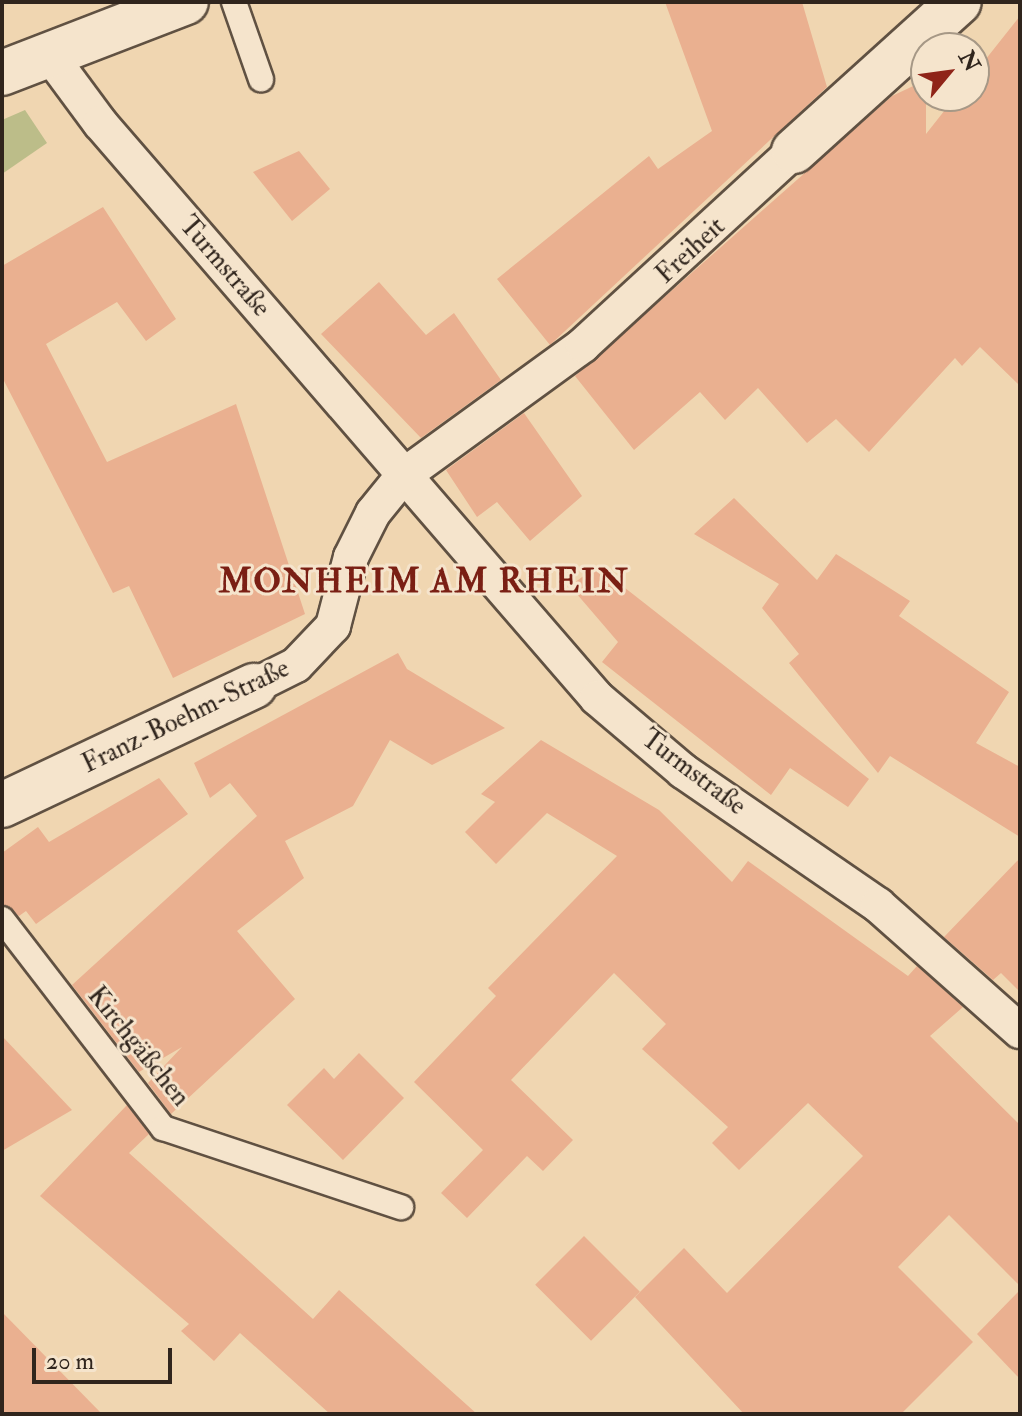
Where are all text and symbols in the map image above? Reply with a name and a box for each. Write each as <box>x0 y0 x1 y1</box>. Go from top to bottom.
north arrow <box>910 32 990 112</box>
text: N <box>952 46 986 77</box>
street label: Turmstraße <box>172 211 276 323</box>
street label: Freiheit <box>650 211 732 291</box>
district label: MONHEIM AM RHEIN <box>219 562 629 602</box>
street label: Franz-Boehm-Straße <box>77 653 295 781</box>
street label: Turmstraße <box>635 724 751 822</box>
street label: Kirchgäßchen <box>80 981 196 1113</box>
scale bar <box>36 1332 176 1382</box>
text: 20 m <box>46 1346 94 1377</box>

